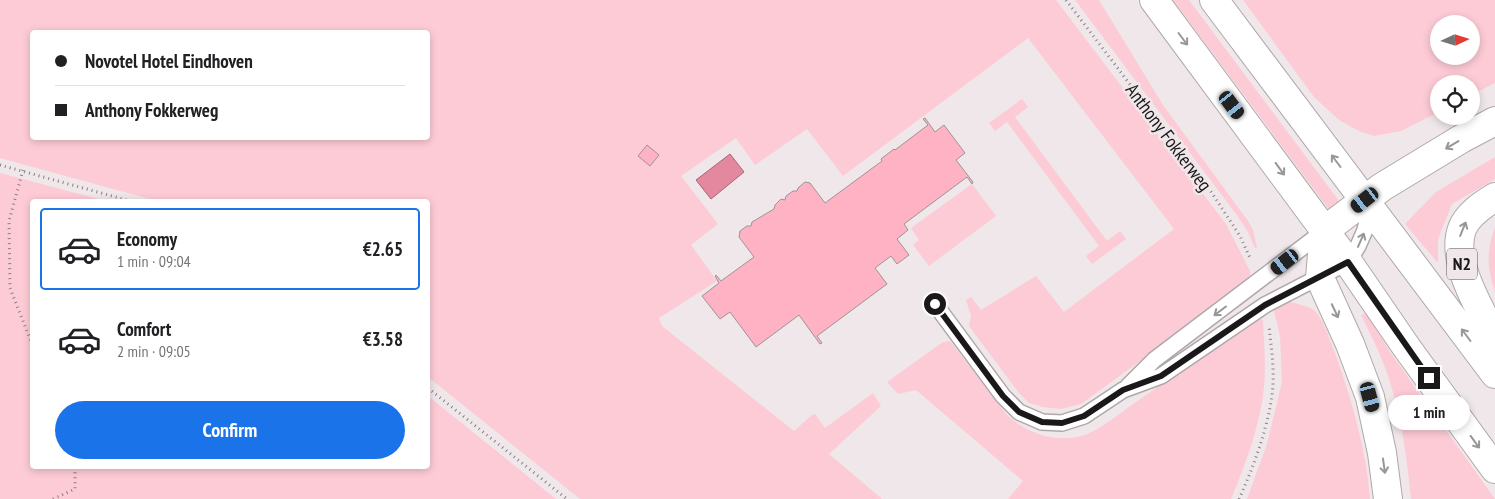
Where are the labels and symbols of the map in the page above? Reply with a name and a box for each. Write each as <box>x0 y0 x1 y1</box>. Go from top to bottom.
north arrow <box>1430 15 1480 65</box>
one-way arrow <box>1178 32 1189 45</box>
street label: Anthony Fokkerweg <box>1121 78 1217 196</box>
car <box>1216 89 1247 121</box>
one-way arrow <box>1446 140 1460 150</box>
one-way arrow <box>1331 154 1341 168</box>
one-way arrow <box>1275 162 1285 176</box>
car <box>1348 185 1381 215</box>
one-way arrow <box>1459 222 1468 237</box>
one-way arrow <box>1356 233 1366 248</box>
car <box>1268 247 1301 277</box>
road number: N2 <box>1447 248 1477 280</box>
route start <box>924 293 946 315</box>
one-way arrow <box>1331 303 1341 318</box>
one-way arrow <box>1214 305 1227 316</box>
one-way arrow <box>1461 328 1471 342</box>
route end <box>1418 367 1440 389</box>
car <box>1358 381 1381 413</box>
callout: 1 min <box>1388 396 1470 430</box>
one-way arrow <box>1470 435 1480 449</box>
one-way arrow <box>1379 457 1389 473</box>

